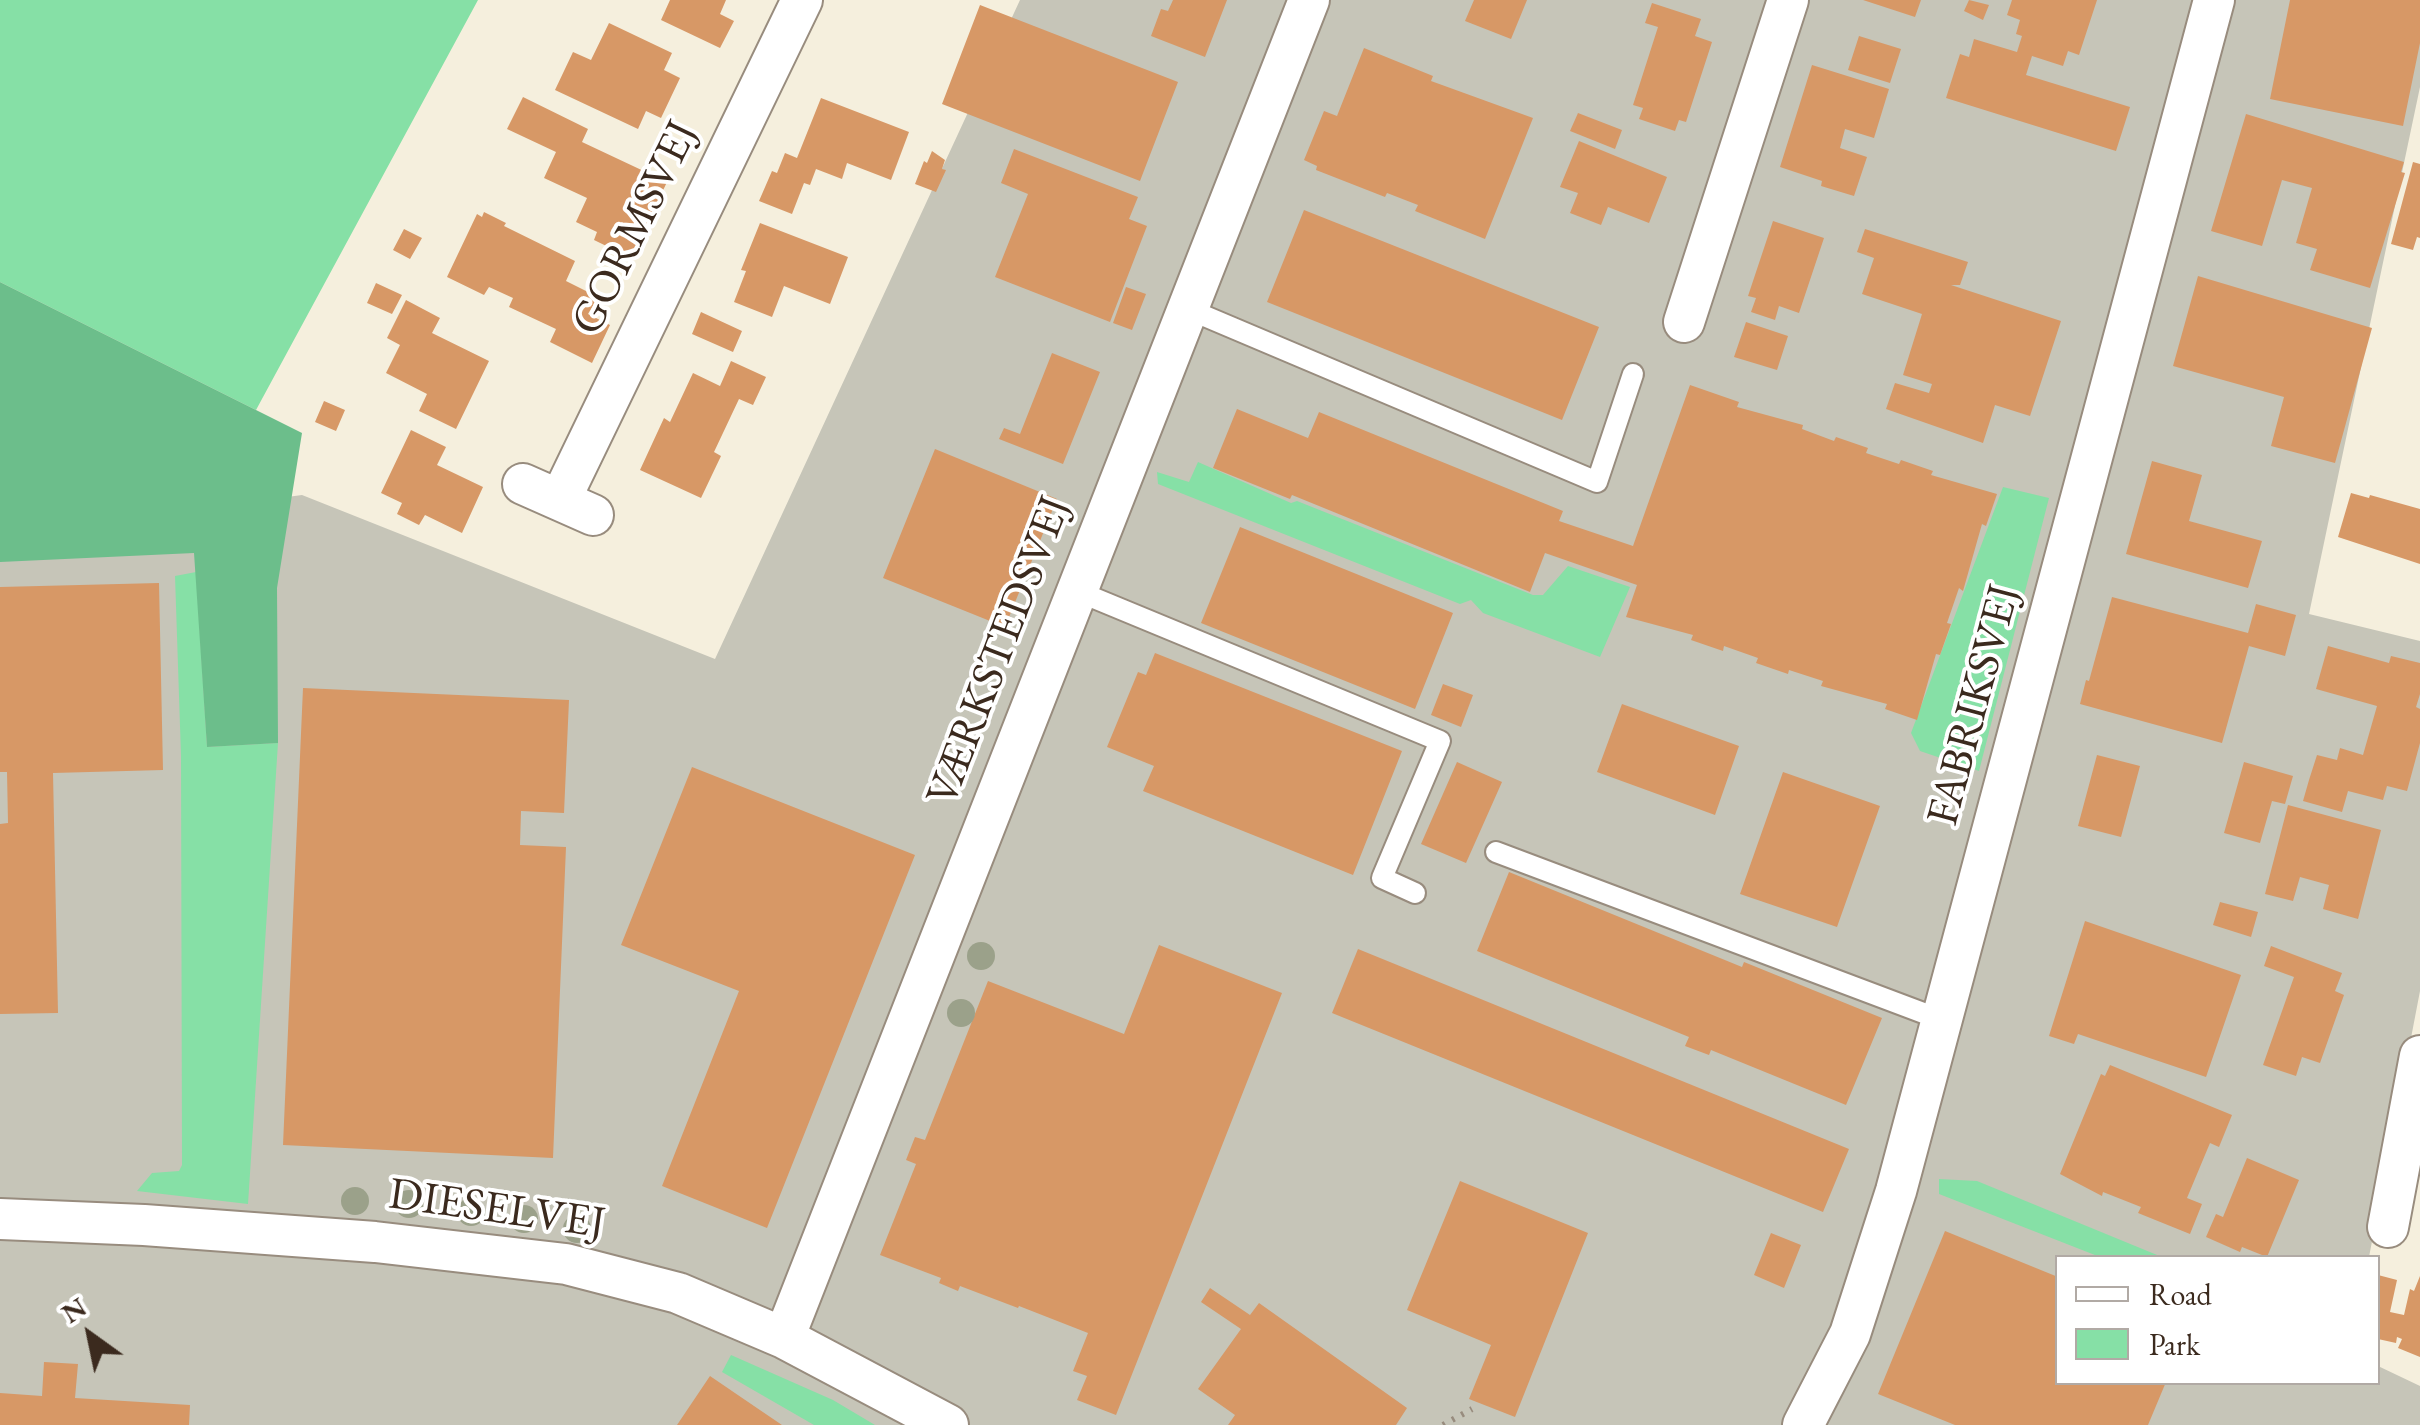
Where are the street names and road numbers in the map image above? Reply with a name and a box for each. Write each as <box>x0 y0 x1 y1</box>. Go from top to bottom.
street label: GORMSVEJ <box>561 112 711 344</box>
street label: VÆRKSTEDSVEJ <box>916 489 1084 813</box>
street label: FABRIKSVEJ <box>1917 579 2033 831</box>
street label: DIESELVEJ <box>385 1168 609 1252</box>

